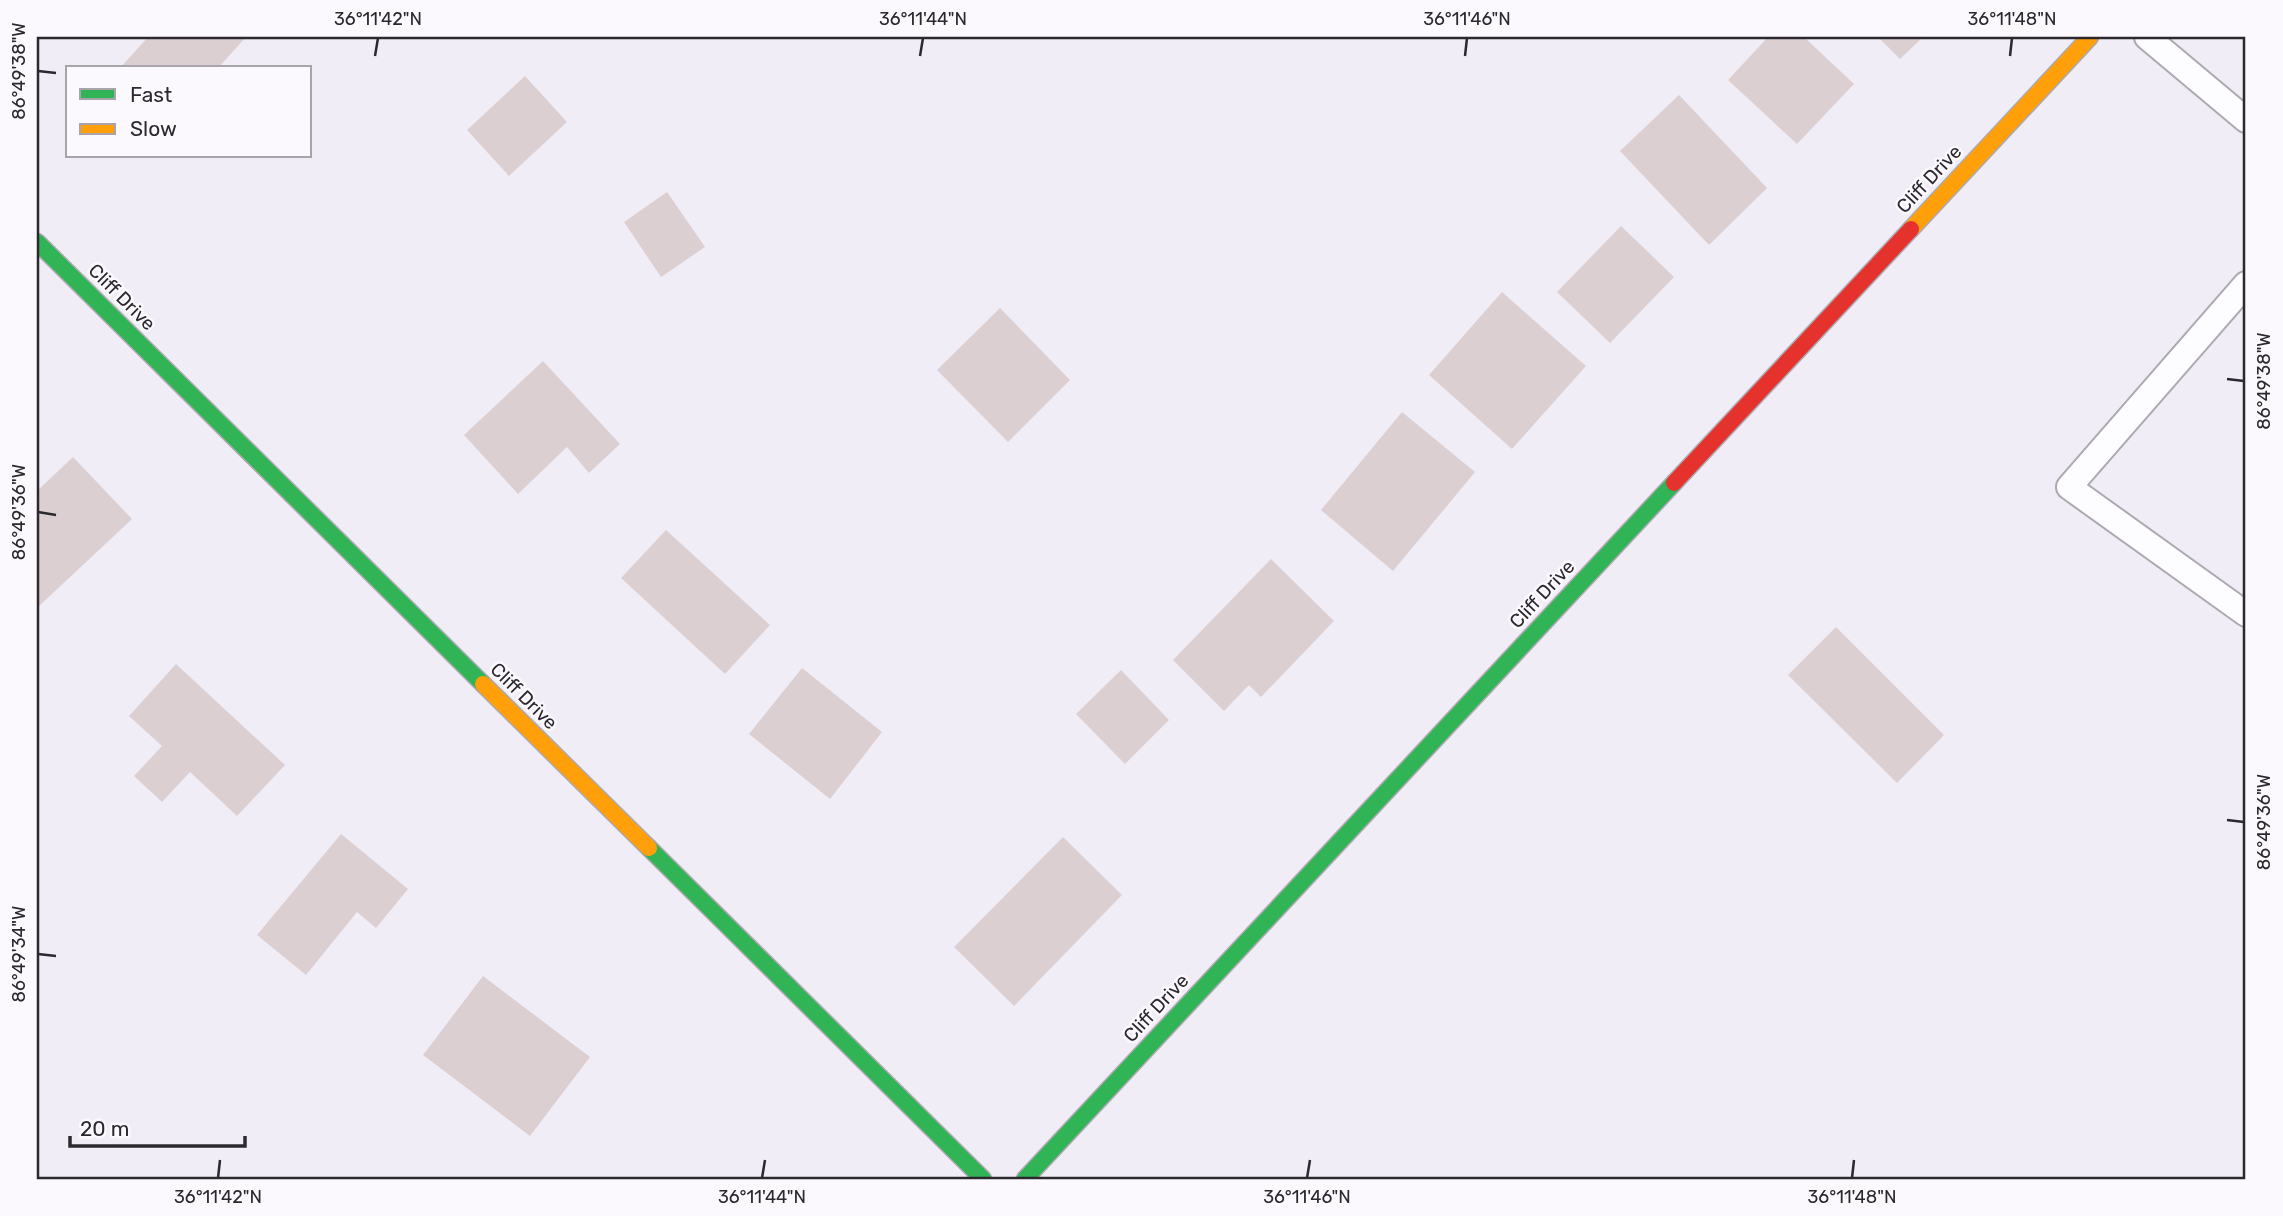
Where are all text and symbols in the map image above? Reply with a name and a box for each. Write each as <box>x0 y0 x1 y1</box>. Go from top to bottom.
text: 36°11'42"N <box>334 8 422 30</box>
text: 36°11'44"N <box>879 8 967 30</box>
text: 36°11'46"N <box>1423 8 1511 30</box>
text: 36°11'48"N <box>1968 8 2056 30</box>
text: 86°49'38"W <box>8 22 30 120</box>
legend <box>66 66 312 158</box>
text: Fast <box>130 82 172 107</box>
text: Slow <box>130 116 177 141</box>
street label: Cliff Drive <box>1892 140 1966 218</box>
street label: Cliff Drive <box>84 259 160 335</box>
text: 86°49'38"W <box>2253 332 2275 430</box>
text: 86°49'36"W <box>8 464 30 560</box>
street label: Cliff Drive <box>1505 555 1579 633</box>
street label: Cliff Drive <box>486 658 562 734</box>
text: 86°49'36"W <box>2253 774 2275 870</box>
text: 86°49'34"W <box>8 906 30 1002</box>
street label: Cliff Drive <box>1119 969 1193 1047</box>
scale bar <box>70 1104 245 1148</box>
text: 20 m <box>80 1116 129 1141</box>
text: 36°11'42"N <box>174 1186 262 1208</box>
text: 36°11'44"N <box>718 1186 806 1208</box>
text: 36°11'46"N <box>1263 1186 1351 1208</box>
text: 36°11'48"N <box>1808 1186 1896 1208</box>

